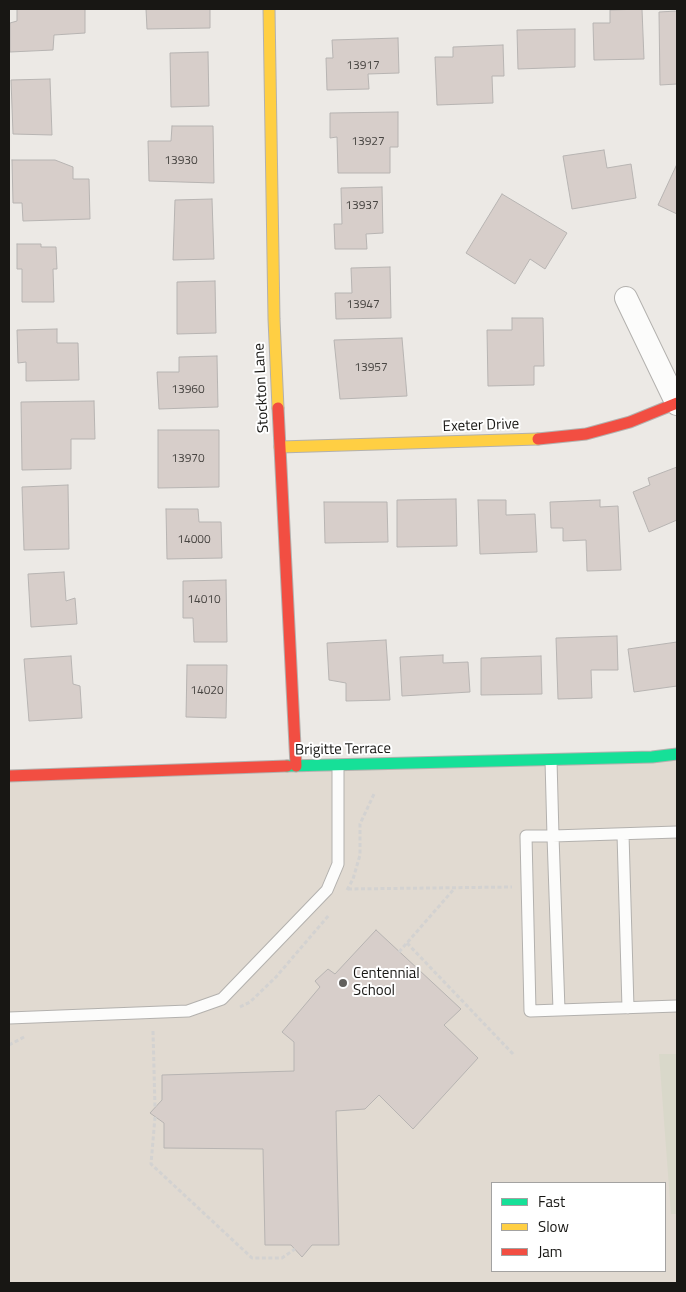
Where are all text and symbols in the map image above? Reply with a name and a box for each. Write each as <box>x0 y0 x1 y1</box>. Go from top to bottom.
house number: 13917 <box>346 59 380 73</box>
house number: 13927 <box>351 135 385 149</box>
house number: 13930 <box>164 154 198 168</box>
house number: 13937 <box>345 199 379 213</box>
house number: 13947 <box>346 298 380 312</box>
street label: Stockton Lane <box>251 343 273 433</box>
house number: 13957 <box>354 361 388 375</box>
house number: 13960 <box>171 383 205 397</box>
street label: Exeter Drive <box>442 416 520 436</box>
house number: 13970 <box>171 452 205 466</box>
house number: 14000 <box>177 533 211 547</box>
house number: 14010 <box>187 593 221 607</box>
house number: 14020 <box>190 684 224 698</box>
street label: Brigitte Terrace <box>295 740 391 760</box>
place label: Centennial School <box>353 965 420 1000</box>
marker: Centennial School <box>337 977 349 989</box>
legend <box>491 1182 666 1272</box>
text: Fast <box>538 1190 565 1213</box>
text: Slow <box>538 1215 569 1238</box>
text: Jam <box>538 1240 562 1263</box>

